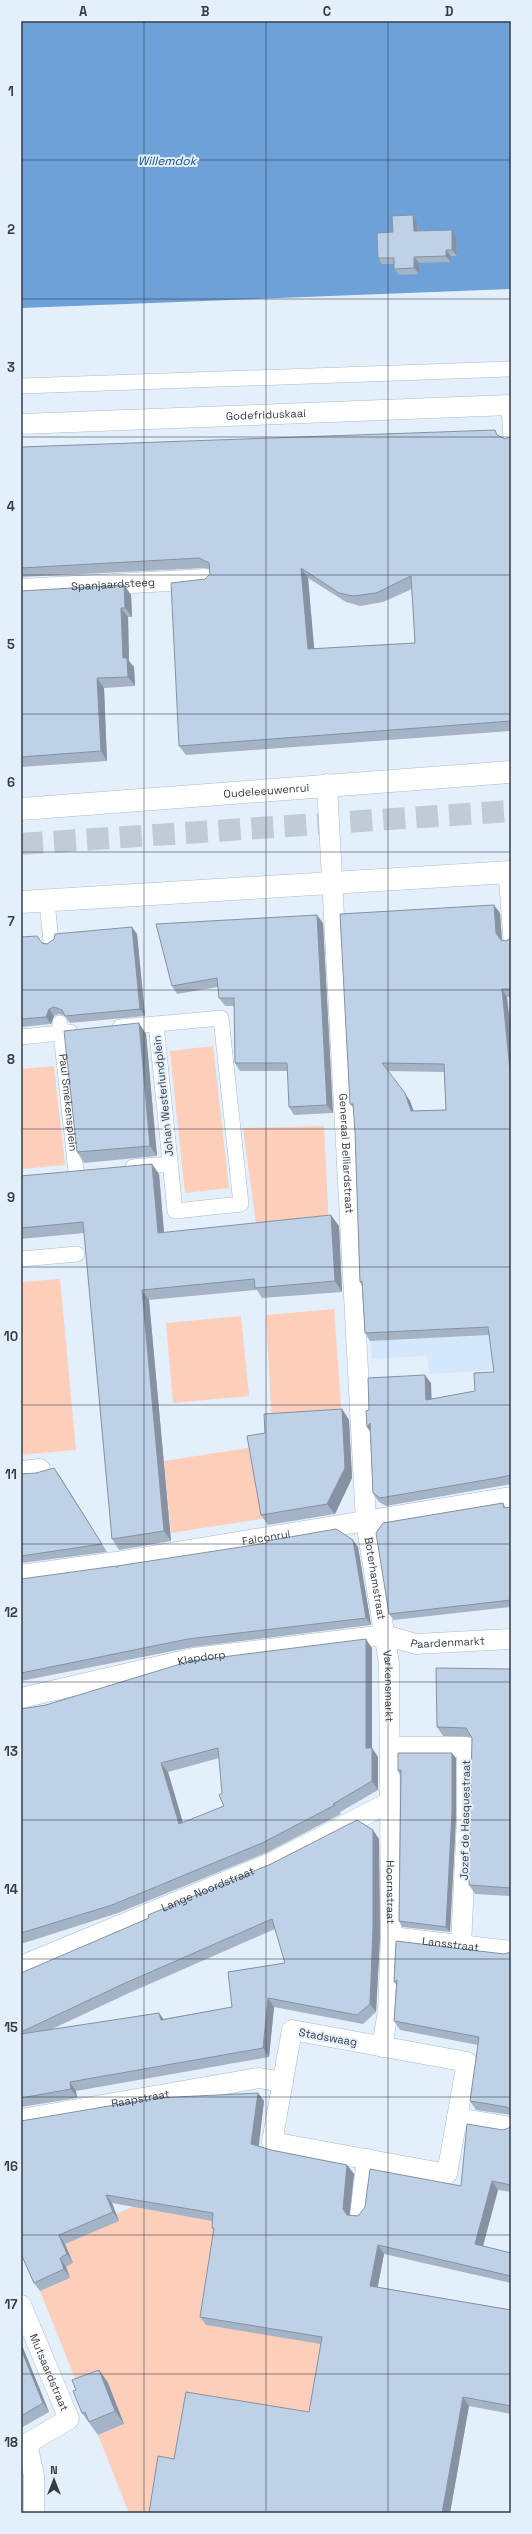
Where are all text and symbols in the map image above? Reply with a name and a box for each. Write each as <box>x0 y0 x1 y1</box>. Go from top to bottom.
text: A <box>79 3 88 20</box>
text: B <box>201 3 210 20</box>
text: C <box>323 3 331 20</box>
text: D <box>445 3 454 20</box>
text: 1 <box>8 83 14 100</box>
water label: Willemdok <box>138 153 198 169</box>
text: 2 <box>7 221 15 238</box>
text: 3 <box>7 359 15 376</box>
street label: Godefriduskaai <box>226 406 306 423</box>
text: 4 <box>7 498 15 515</box>
street label: Spanjaardsteeg <box>71 575 155 593</box>
text: 5 <box>7 636 15 653</box>
text: 6 <box>7 774 15 791</box>
street label: Oudeleeuwenrui <box>223 780 310 801</box>
text: 7 <box>7 913 15 930</box>
street label: Johan Westerlundplein <box>150 1035 176 1157</box>
text: 8 <box>7 1051 15 1068</box>
street label: Paul Smekensplein <box>56 1053 81 1152</box>
street label: Generaal Belliardstraat <box>336 1093 357 1214</box>
text: 9 <box>7 1189 15 1206</box>
text: 10 <box>4 1328 18 1345</box>
text: 11 <box>5 1466 17 1483</box>
street label: Falconrui <box>241 1526 292 1548</box>
street label: Boterhamstraat <box>361 1536 389 1621</box>
text: 12 <box>4 1604 18 1621</box>
street label: Paardenmarkt <box>409 1633 485 1651</box>
street label: Klapdorp <box>176 1647 226 1669</box>
street label: Varkensmarkt <box>380 1649 396 1722</box>
text: 13 <box>4 1743 18 1760</box>
street label: Jozef de Hasquestraat <box>457 1760 473 1880</box>
street label: Hoornstraat <box>383 1860 398 1924</box>
street label: Lange Noordstraat <box>159 1863 256 1914</box>
text: 14 <box>4 1881 18 1898</box>
street label: Lansstraat <box>421 1934 480 1954</box>
text: 15 <box>4 2019 18 2036</box>
street label: Stadswaag <box>298 2025 358 2049</box>
street label: Raapstraat <box>110 2087 170 2110</box>
text: 16 <box>4 2158 18 2175</box>
text: 17 <box>4 2296 18 2313</box>
street label: Mutsaardstraat <box>27 2331 72 2413</box>
text: 18 <box>4 2434 18 2451</box>
north arrow <box>34 2460 74 2500</box>
text: N <box>50 2463 58 2477</box>

